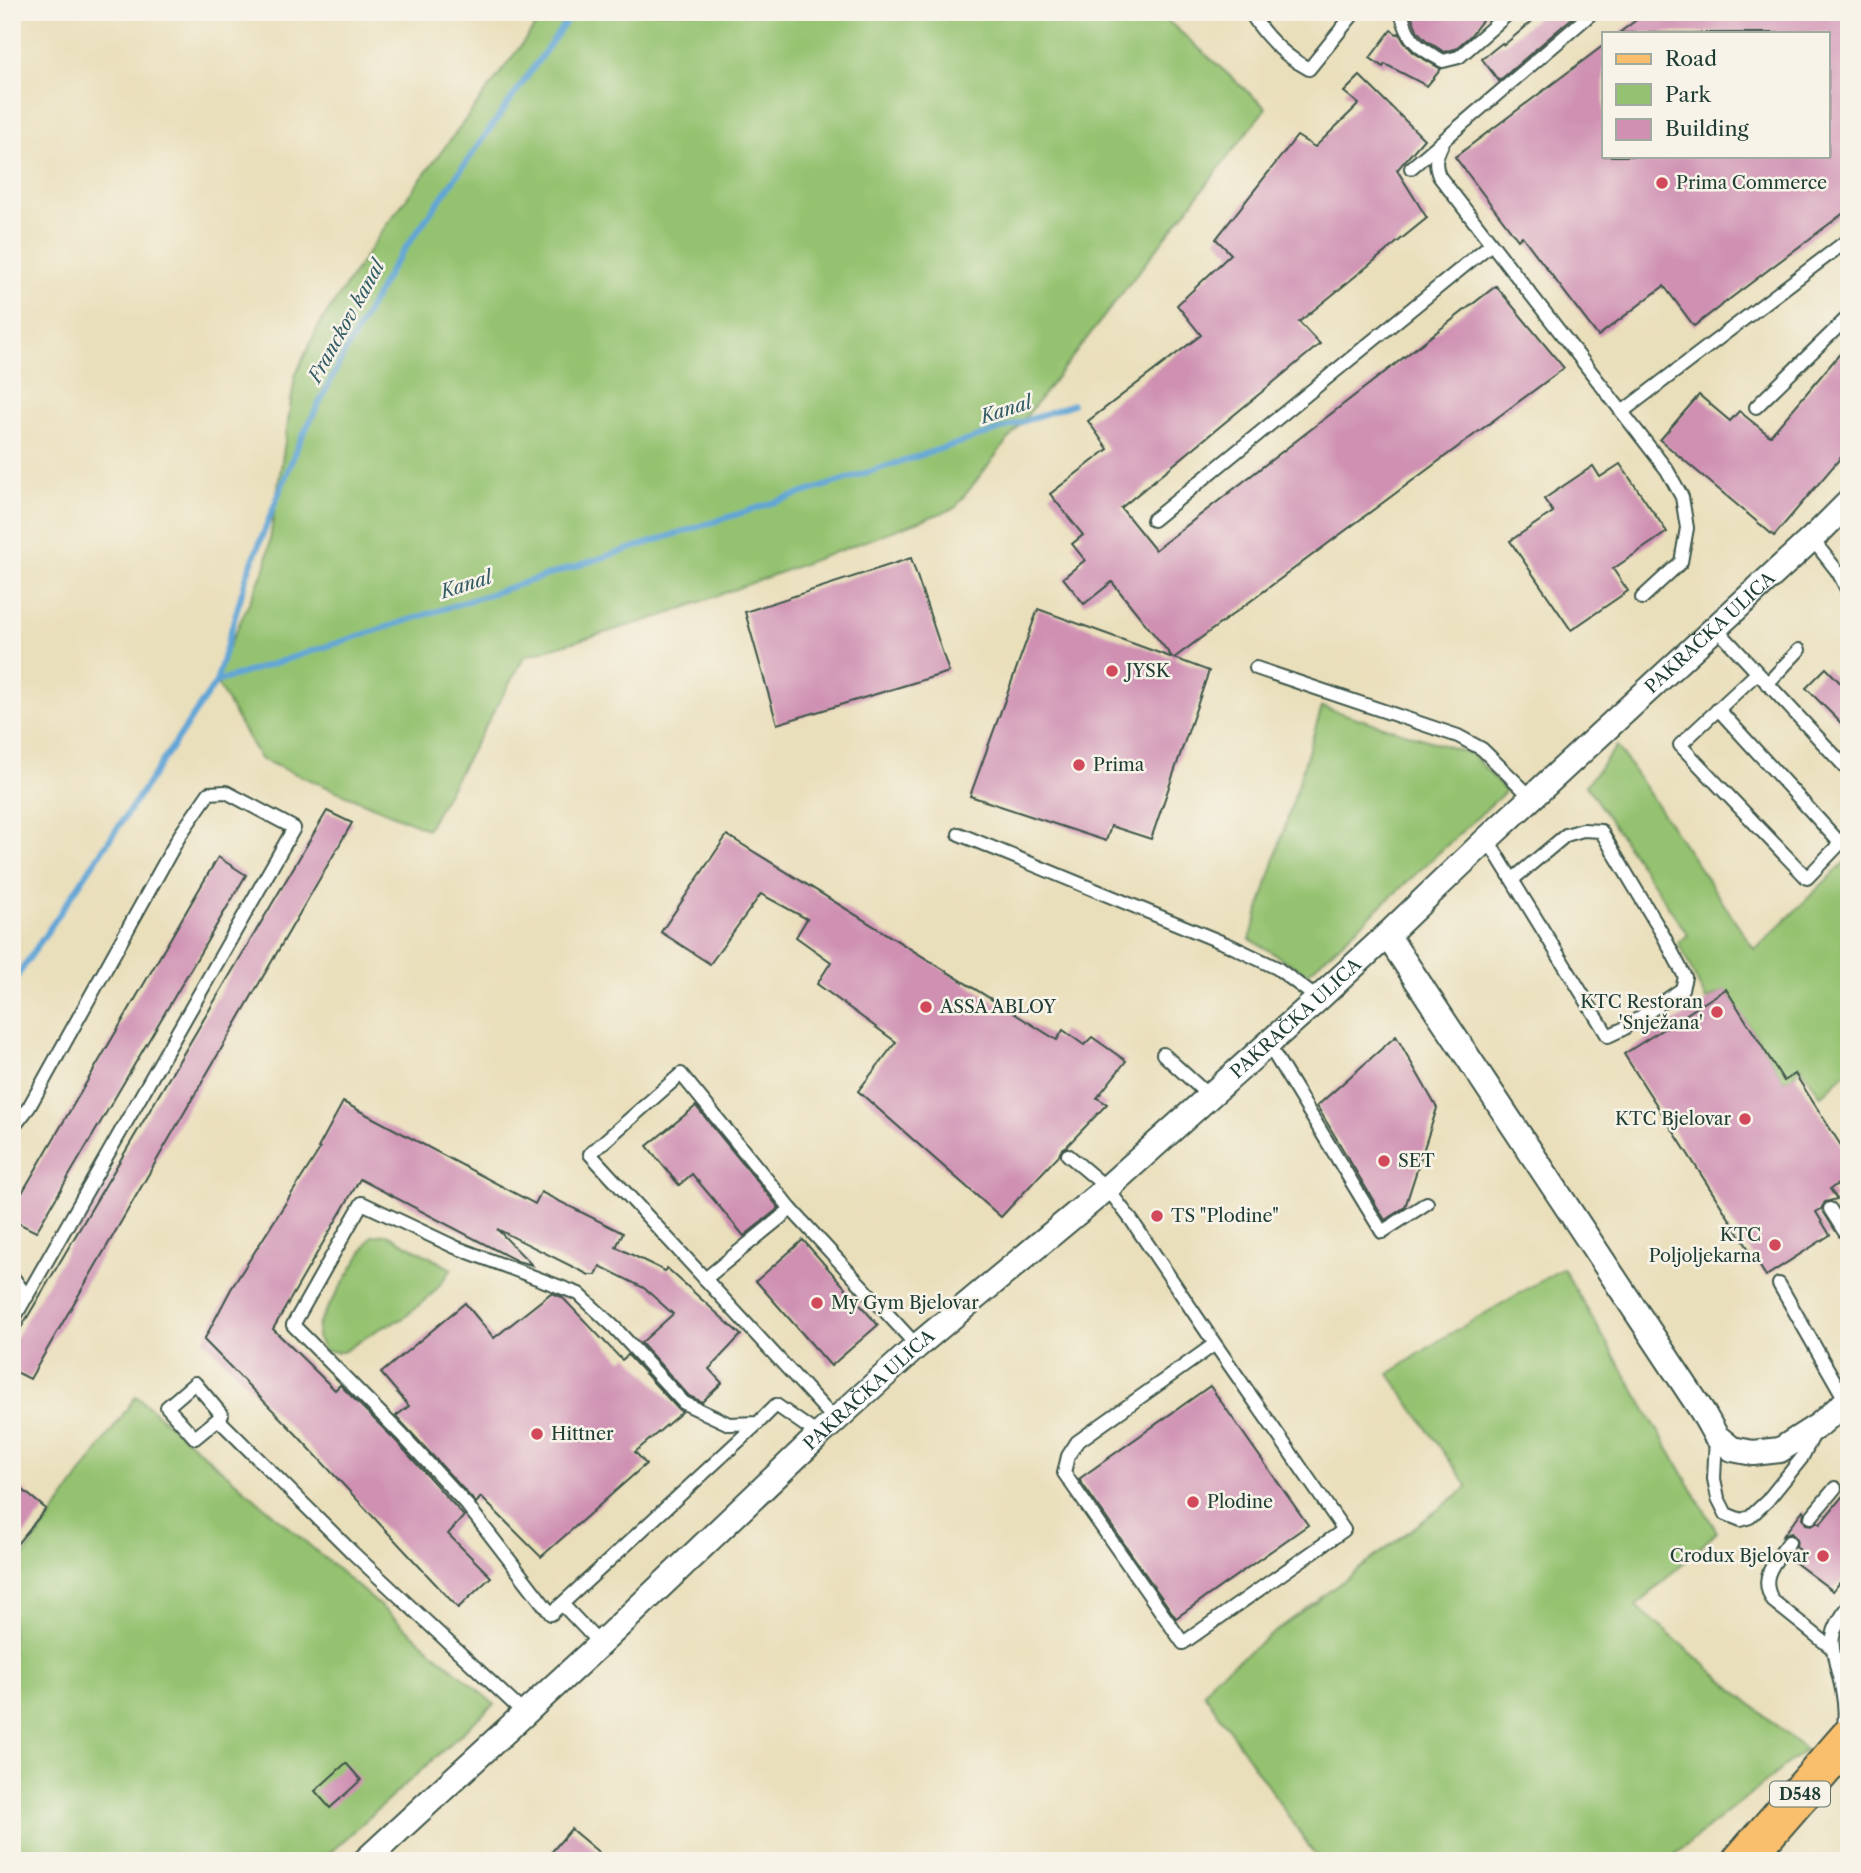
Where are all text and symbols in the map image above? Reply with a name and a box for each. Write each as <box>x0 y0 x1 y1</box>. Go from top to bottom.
legend <box>1602 32 1829 158</box>
text: Road <box>1665 46 1717 71</box>
text: Park <box>1665 82 1711 107</box>
text: Building <box>1665 116 1750 141</box>
place label: Prima Commerce <box>1676 172 1827 194</box>
marker: Prima Commerce <box>1654 175 1670 191</box>
water label: Franckov kanal <box>302 254 391 388</box>
water label: Kanal <box>976 390 1037 429</box>
water label: Kanal <box>436 565 497 604</box>
street label: PAKRAČKA ULICA <box>1641 567 1780 698</box>
place label: JYSK <box>1123 660 1171 682</box>
marker: JYSK <box>1104 663 1120 679</box>
place label: Prima <box>1093 754 1145 776</box>
marker: Prima <box>1071 757 1087 773</box>
street label: PAKRAČKA ULICA <box>1226 953 1366 1083</box>
place label: KTC Restoran 'Snježana' <box>1580 991 1703 1034</box>
place label: ASSA ABLOY <box>939 996 1057 1018</box>
marker: ASSA ABLOY <box>918 999 934 1015</box>
marker: KTC Restoran 'Snježana' <box>1709 1004 1725 1020</box>
place label: KTC Bjelovar <box>1615 1108 1731 1130</box>
marker: KTC Bjelovar <box>1737 1111 1753 1127</box>
place label: SET <box>1398 1150 1435 1172</box>
marker: SET <box>1376 1153 1392 1169</box>
place label: TS "Plodine" <box>1171 1205 1279 1227</box>
marker: TS "Plodine" <box>1149 1208 1165 1224</box>
place label: KTC Poljoljekarna <box>1649 1224 1762 1267</box>
marker: KTC Poljoljekarna <box>1767 1237 1783 1253</box>
place label: My Gym Bjelovar <box>831 1292 979 1314</box>
marker: My Gym Bjelovar <box>809 1295 825 1311</box>
street label: PAKRAČKA ULICA <box>799 1325 940 1455</box>
place label: Hittner <box>551 1423 614 1445</box>
marker: Hittner <box>529 1426 545 1442</box>
place label: Plodine <box>1207 1491 1273 1513</box>
marker: Plodine <box>1185 1494 1201 1510</box>
place label: Crodux Bjelovar <box>1670 1545 1809 1567</box>
marker: Crodux Bjelovar <box>1815 1548 1831 1564</box>
road number: D548 <box>1770 1782 1830 1806</box>

